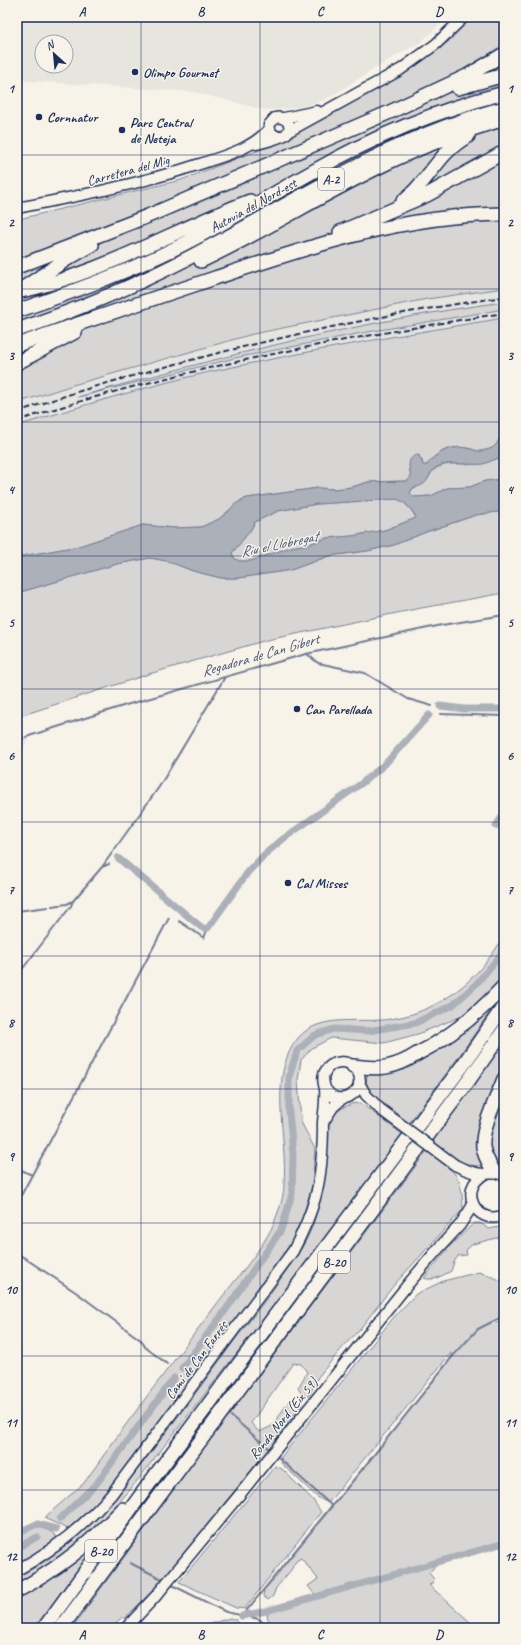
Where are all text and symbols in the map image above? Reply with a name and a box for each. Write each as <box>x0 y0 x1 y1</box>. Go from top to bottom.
text: A <box>79 4 87 20</box>
text: B <box>198 4 206 20</box>
text: C <box>317 4 325 20</box>
text: D <box>435 4 444 20</box>
north arrow <box>34 34 74 74</box>
text: N <box>43 36 58 53</box>
place label: Olimpo Gourmet <box>143 64 220 81</box>
marker: Olimpo Gourmet <box>130 67 140 77</box>
text: 1 <box>8 81 16 97</box>
text: 1 <box>507 81 515 97</box>
place label: Cornnatur <box>47 109 99 126</box>
marker: Cornnatur <box>34 112 44 122</box>
place label: Parc Central de Neteja <box>130 114 194 147</box>
marker: Parc Central de Neteja <box>117 125 127 135</box>
street label: Carretera del Mig <box>85 151 172 190</box>
road number: A-2 <box>318 168 344 190</box>
street label: Autovia del Nord-est <box>207 174 301 236</box>
text: 2 <box>8 215 15 231</box>
text: 2 <box>507 215 514 231</box>
text: 3 <box>8 348 15 364</box>
text: 3 <box>507 348 514 364</box>
text: 4 <box>8 482 16 498</box>
text: 4 <box>507 482 515 498</box>
water label: Riu el Llobregat <box>239 526 323 562</box>
text: 5 <box>8 615 15 631</box>
text: 5 <box>507 615 514 631</box>
water label: Regadora de Can Gibert <box>199 629 324 681</box>
place label: Can Parellada <box>305 701 373 718</box>
marker: Can Parellada <box>292 704 302 714</box>
text: 6 <box>8 748 15 764</box>
text: 6 <box>507 748 514 764</box>
place label: Cal Misses <box>296 875 349 892</box>
marker: Cal Misses <box>283 878 293 888</box>
text: 7 <box>8 882 15 898</box>
text: 7 <box>507 882 514 898</box>
text: 8 <box>8 1015 16 1031</box>
text: 8 <box>507 1015 515 1031</box>
text: 9 <box>8 1149 15 1165</box>
text: 9 <box>507 1149 514 1165</box>
road number: B-20 <box>318 1251 350 1273</box>
text: 10 <box>5 1282 18 1298</box>
text: 10 <box>504 1282 517 1298</box>
street label: Camí de Can Farrés <box>162 1317 232 1403</box>
street label: Ronda Nord (Eix 59) <box>245 1373 322 1463</box>
text: 11 <box>5 1415 19 1431</box>
text: 11 <box>504 1415 518 1431</box>
road number: B-20 <box>85 1540 117 1562</box>
text: 12 <box>5 1549 18 1565</box>
text: 12 <box>504 1549 517 1565</box>
text: A <box>79 1627 87 1643</box>
text: B <box>198 1627 206 1643</box>
text: C <box>317 1627 325 1643</box>
text: D <box>435 1627 444 1643</box>

